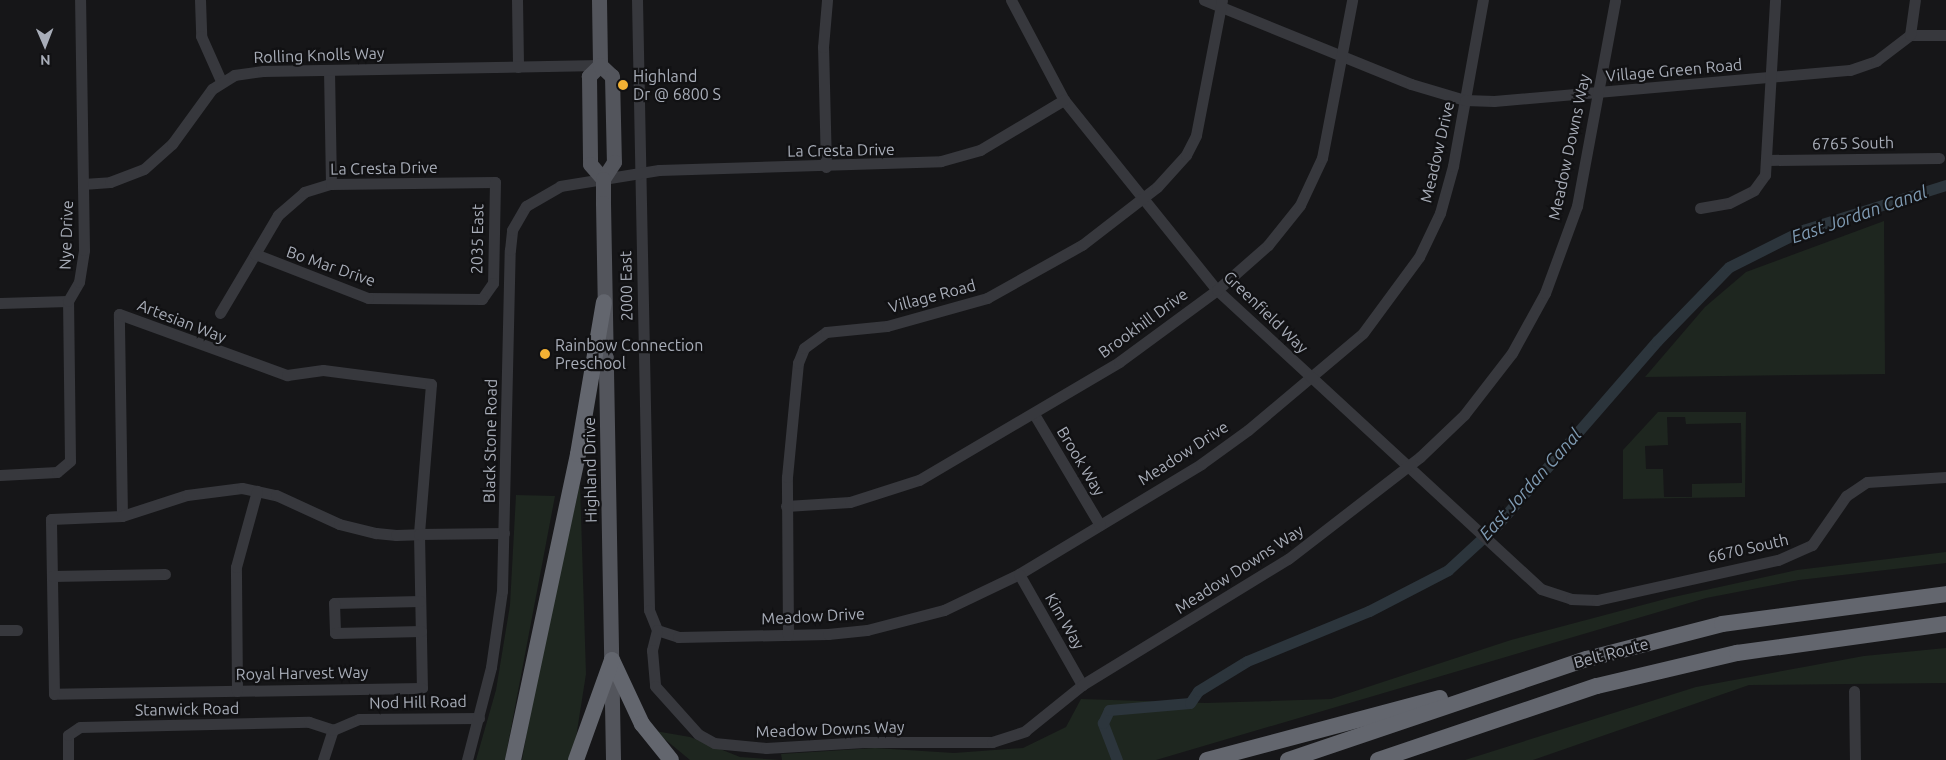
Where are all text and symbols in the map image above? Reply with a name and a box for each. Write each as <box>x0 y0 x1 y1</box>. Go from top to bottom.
north arrow <box>20 20 70 70</box>
street label: Rolling Knolls Way <box>253 43 385 67</box>
text: N <box>40 52 51 68</box>
street label: Village Green Road <box>1605 54 1743 86</box>
place label: Highland Dr @ 6800 S <box>633 66 721 104</box>
street label: Meadow Downs Way <box>1544 72 1594 222</box>
marker: Highland Dr @ 6800 S <box>617 79 629 91</box>
street label: Meadow Drive <box>1416 99 1458 205</box>
street label: 6765 South <box>1812 133 1894 153</box>
street label: La Cresta Drive <box>787 139 895 161</box>
street label: La Cresta Drive <box>330 157 438 179</box>
water label: East Jordan Canal <box>1788 181 1930 247</box>
street label: Nye Drive <box>55 200 77 270</box>
street label: 2035 East <box>467 204 487 274</box>
street label: Bo Mar Drive <box>284 242 378 290</box>
street label: 2000 East <box>616 251 636 321</box>
street label: Greenfield Way <box>1220 267 1312 357</box>
street label: Village Road <box>886 275 978 317</box>
street label: Brookhill Drive <box>1095 284 1191 362</box>
street label: Artesian Way <box>135 295 229 347</box>
place label: Rainbow Connection Preschool <box>555 335 703 373</box>
marker: Rainbow Connection Preschool <box>539 348 551 360</box>
street label: Black Stone Road <box>479 379 501 503</box>
street label: Highland Drive <box>579 417 601 523</box>
street label: Meadow Drive <box>1134 417 1232 489</box>
street label: Brook Way <box>1053 423 1109 499</box>
water label: East Jordan Canal <box>1474 424 1586 544</box>
street label: Meadow Downs Way <box>1171 520 1307 618</box>
street label: 6670 South <box>1706 529 1790 567</box>
street label: Kim Way <box>1041 589 1089 653</box>
street label: Meadow Drive <box>761 604 865 628</box>
street label: Belt Route <box>1571 634 1651 672</box>
street label: Royal Harvest Way <box>235 662 369 684</box>
street label: Nod Hill Road <box>369 692 467 712</box>
street label: Stanwick Road <box>135 698 239 720</box>
street label: Meadow Downs Way <box>755 717 905 741</box>

